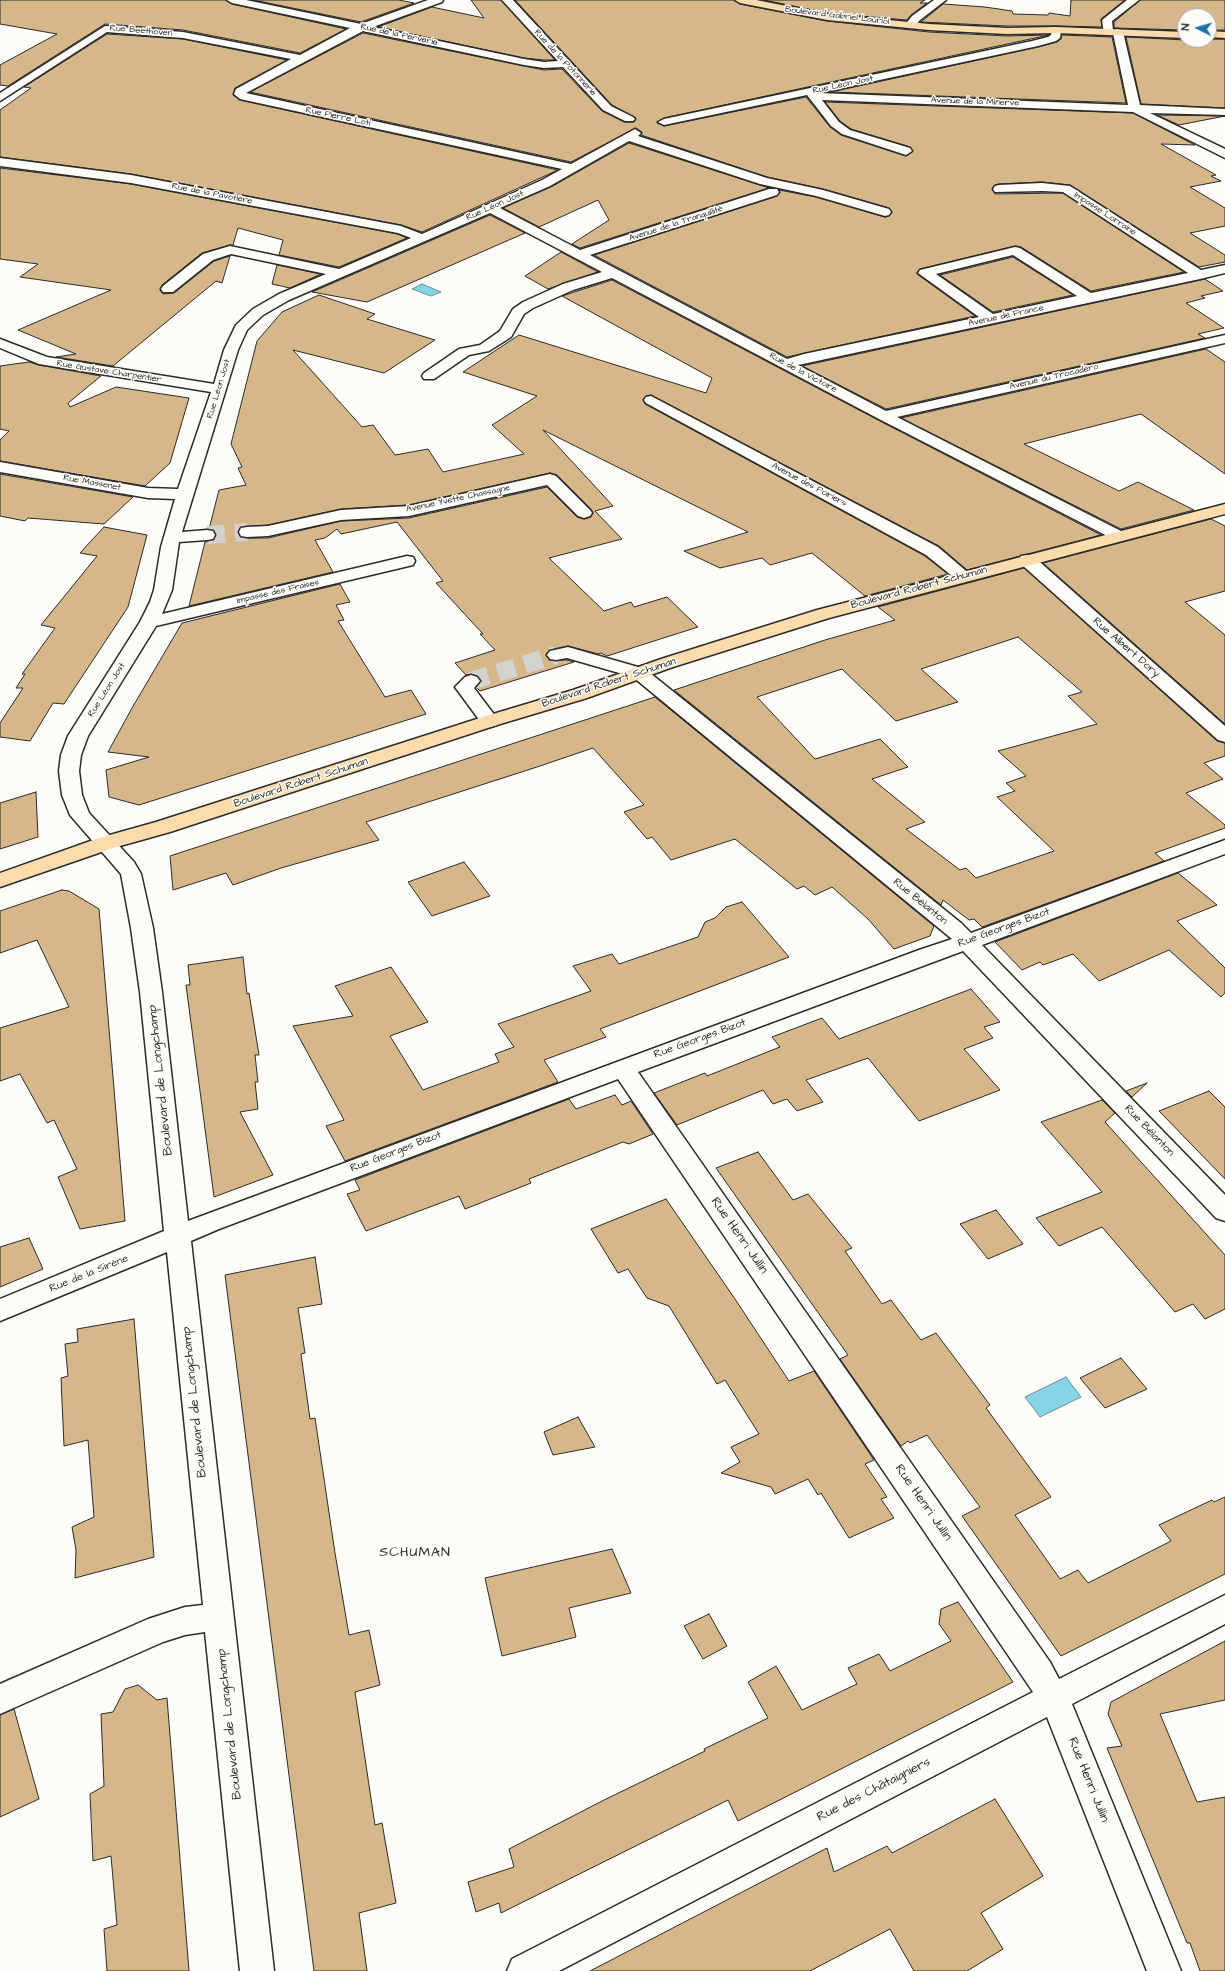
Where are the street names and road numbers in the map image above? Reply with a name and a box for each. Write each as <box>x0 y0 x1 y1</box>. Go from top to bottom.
street label: Boulevard Gabriel Lauriol <box>784 4 890 28</box>
street label: Rue de la Perverie <box>360 22 438 48</box>
street label: Rue Beethoven <box>109 23 173 39</box>
street label: Rue de la Potonnerie <box>531 28 599 98</box>
street label: Rue Léon Jost <box>812 73 874 97</box>
street label: Avenue de la Minerve <box>931 95 1019 109</box>
street label: Rue Pierre Loti <box>305 105 371 129</box>
street label: Rue de la Pavotière <box>171 181 253 207</box>
street label: Rue Léon Jost <box>465 189 525 223</box>
street label: Impasse Lorraine <box>1072 190 1138 238</box>
street label: Avenue de la Tranquillité <box>628 204 724 244</box>
street label: Avenue de France <box>967 303 1045 329</box>
street label: Rue de la Victoire <box>767 351 839 395</box>
street label: Rue Gustave Charpentier <box>56 358 162 386</box>
street label: Rue Léon Jost <box>205 358 233 420</box>
street label: Avenue du Trocadéro <box>1008 361 1100 393</box>
street label: Avenue des Poiriers <box>770 461 848 509</box>
street label: Rue Massenet <box>62 473 122 493</box>
street label: Avenue Yvette Chassagne <box>405 483 511 515</box>
street label: Boulevard Robert Schuman <box>849 563 989 613</box>
street label: Impasse des Fraises <box>236 577 320 607</box>
street label: Rue Albert Dory <box>1090 615 1162 681</box>
street label: Boulevard Robert Schuman <box>540 655 678 711</box>
street label: Rue Léon Jost <box>86 661 128 719</box>
street label: Boulevard Robert Schuman <box>232 755 370 811</box>
street label: Rue Bélanton <box>890 876 950 928</box>
street label: Rue Georges Bizot <box>956 905 1052 951</box>
street label: Boulevard de Longchamp <box>145 1004 177 1156</box>
street label: Rue Georges Bizot <box>652 1016 748 1062</box>
street label: Rue Bélanton <box>1121 1102 1177 1160</box>
street label: Rue Georges Bizot <box>348 1129 444 1175</box>
street label: Rue Henri Jullin <box>707 1195 771 1277</box>
street label: Rue de la Sirène <box>48 1252 130 1296</box>
street label: Boulevard de Longchamp <box>179 1326 211 1478</box>
street label: Rue Henri Jullin <box>891 1462 955 1544</box>
street label: Boulevard de Longchamp <box>214 1648 246 1800</box>
street label: Rue Henri Jullin <box>1064 1735 1112 1825</box>
street label: Rue des Châtaigniers <box>815 1755 933 1825</box>

